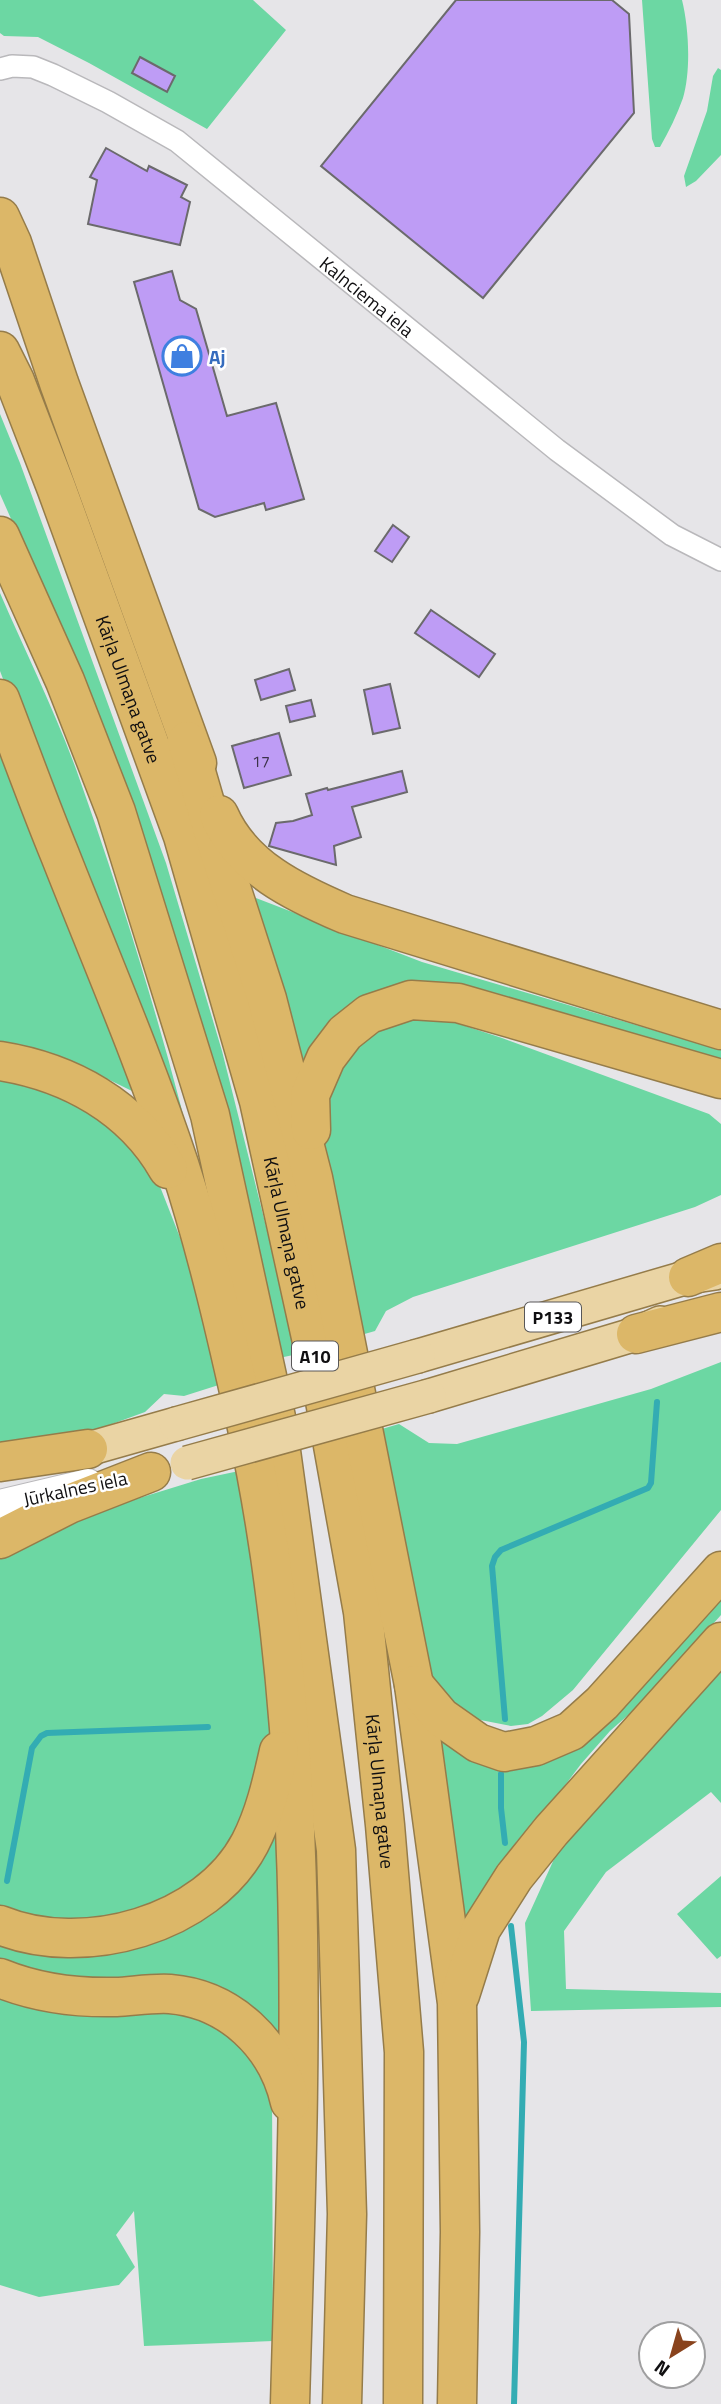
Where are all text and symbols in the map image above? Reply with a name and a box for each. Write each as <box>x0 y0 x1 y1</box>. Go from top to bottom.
street label: Kalnciema iela <box>314 249 421 344</box>
shop icon: Aj <box>161 335 203 377</box>
place label: Aj <box>209 342 225 371</box>
street label: Kārļa Ulmaņa gatve <box>89 611 170 767</box>
house number: 17 <box>252 749 270 773</box>
street label: Kārļa Ulmaņa gatve <box>257 1153 319 1312</box>
road number: P133 <box>525 1302 581 1332</box>
road number: A10 <box>292 1342 338 1371</box>
street label: Jūrkalnes iela <box>20 1463 130 1513</box>
street label: Kārļa Ulmaņa gatve <box>359 1712 403 1870</box>
north arrow <box>637 2320 707 2390</box>
text: N <box>647 2353 675 2385</box>

